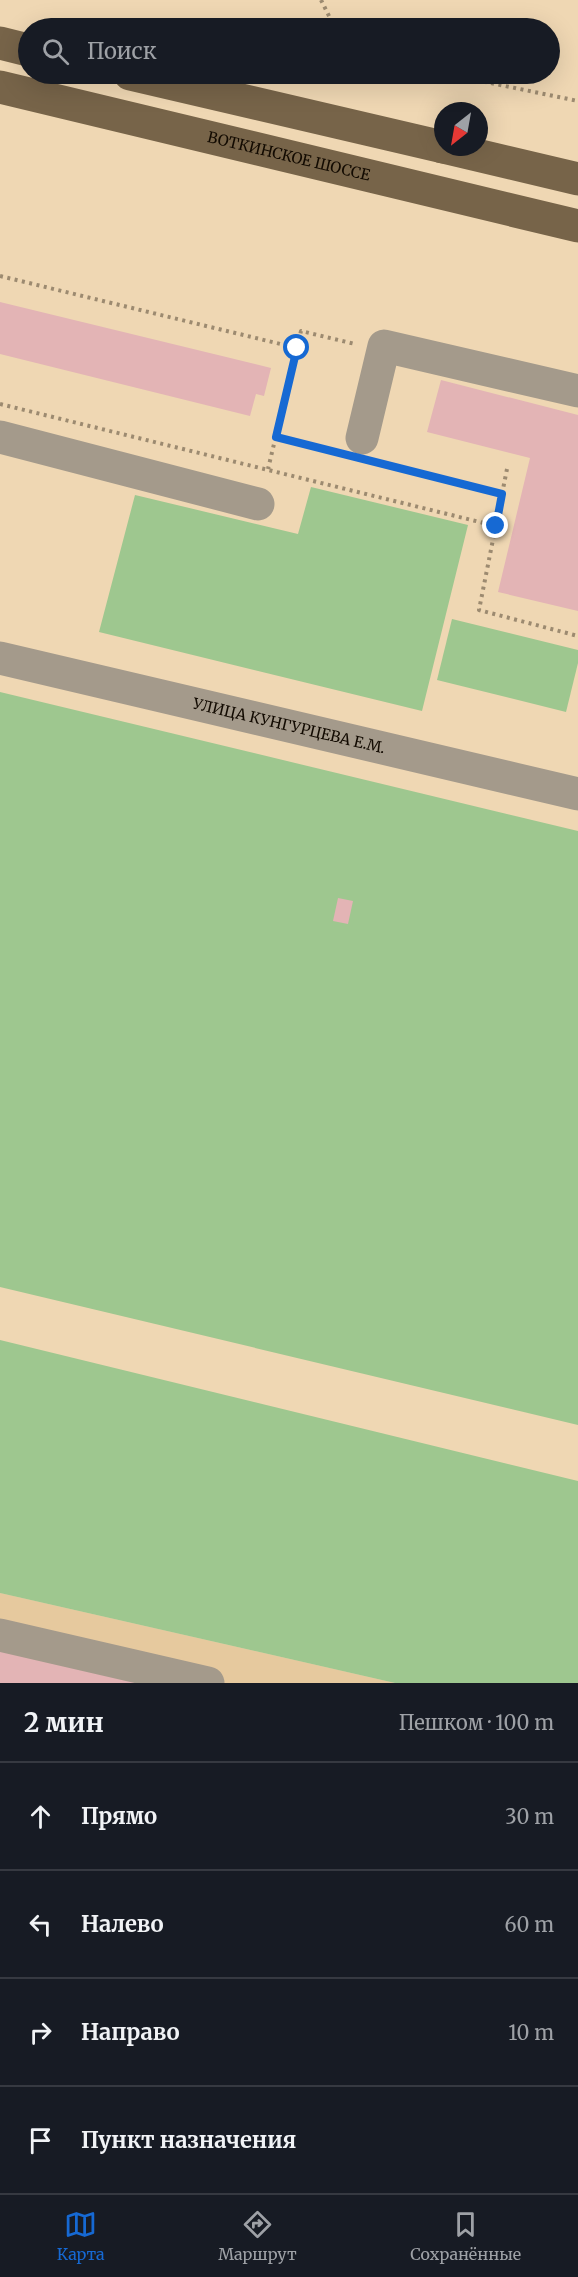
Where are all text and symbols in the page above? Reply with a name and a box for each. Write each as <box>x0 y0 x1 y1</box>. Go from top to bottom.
search box <box>18 18 560 84</box>
icon: search <box>39 35 72 68</box>
text: Поиск <box>87 37 157 65</box>
north arrow <box>434 102 488 156</box>
street label: ВОТКИНСКОЕ ШОССЕ <box>206 127 373 185</box>
route start <box>283 334 309 360</box>
route end <box>482 512 508 538</box>
street label: УЛИЦА КУНГУРЦЕВА Е.М. <box>190 694 387 757</box>
text: 2 мин <box>24 1706 104 1739</box>
text: Пешком · 100 m <box>399 1710 554 1735</box>
icon: ahead <box>24 1800 57 1833</box>
text: Прямо <box>81 1802 157 1830</box>
text: 30 m <box>505 1804 554 1829</box>
icon: left <box>24 1908 57 1941</box>
text: Налево <box>81 1910 164 1938</box>
text: 60 m <box>504 1912 554 1937</box>
icon: right <box>24 2016 57 2049</box>
text: Направо <box>81 2018 180 2046</box>
text: 10 m <box>508 2020 554 2045</box>
icon: arrive <box>24 2124 57 2157</box>
text: Пункт назначения <box>81 2126 296 2154</box>
tab: Карта <box>57 2208 104 2264</box>
tab: Маршрут <box>218 2208 297 2264</box>
tab: Сохранённые <box>410 2208 521 2264</box>

